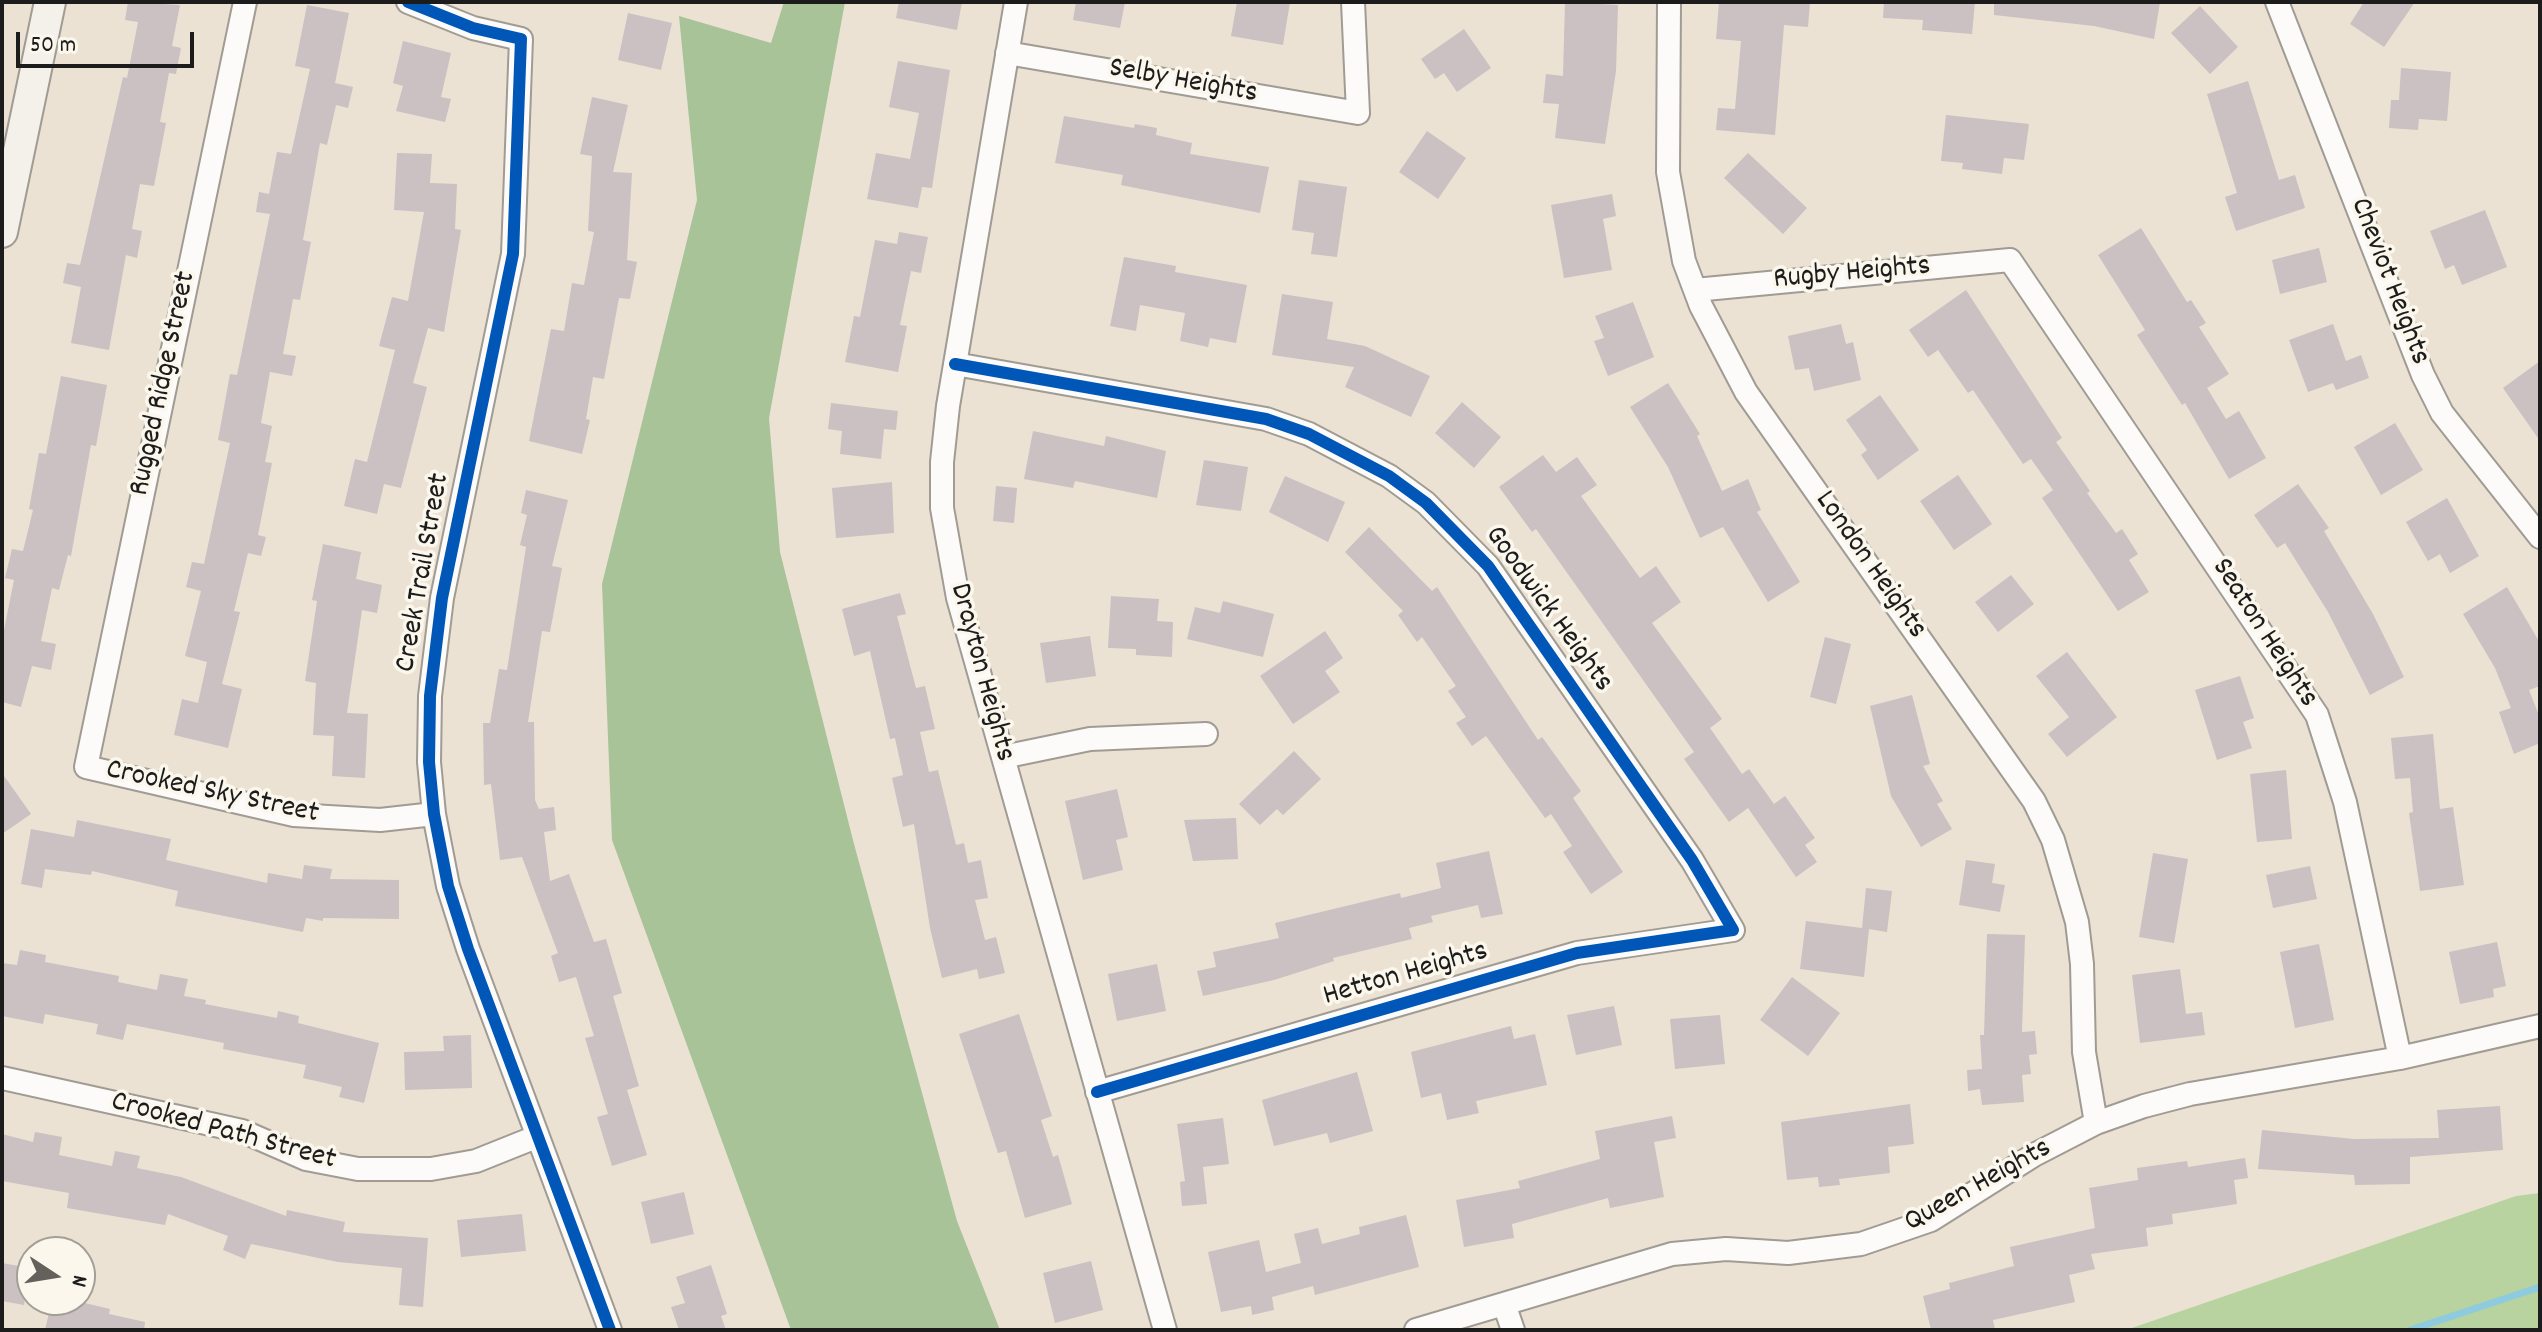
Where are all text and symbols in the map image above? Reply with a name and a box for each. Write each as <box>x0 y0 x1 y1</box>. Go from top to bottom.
scale bar <box>20 16 198 66</box>
text: 50 m <box>30 29 76 63</box>
street label: Selby Heights <box>1106 52 1260 114</box>
street label: Cheviot Heights <box>2340 194 2436 370</box>
street label: Rugby Heights <box>1772 250 1932 300</box>
street label: Rugged Ridge Street <box>124 269 206 499</box>
street label: Creek Trail Street <box>390 471 460 675</box>
street label: London Heights <box>1805 485 1933 647</box>
street label: Goodwick Heights <box>1475 520 1619 700</box>
street label: Seaton Heights <box>2202 553 2324 715</box>
street label: Drayton Heights <box>939 580 1021 766</box>
street label: Crooked Sky Street <box>102 754 322 834</box>
street label: Hetton Heights <box>1320 935 1492 1017</box>
street label: Crooked Path Street <box>107 1086 339 1180</box>
street label: Queen Heights <box>1899 1132 2059 1242</box>
north arrow <box>16 1236 96 1316</box>
text: N <box>62 1272 94 1289</box>

